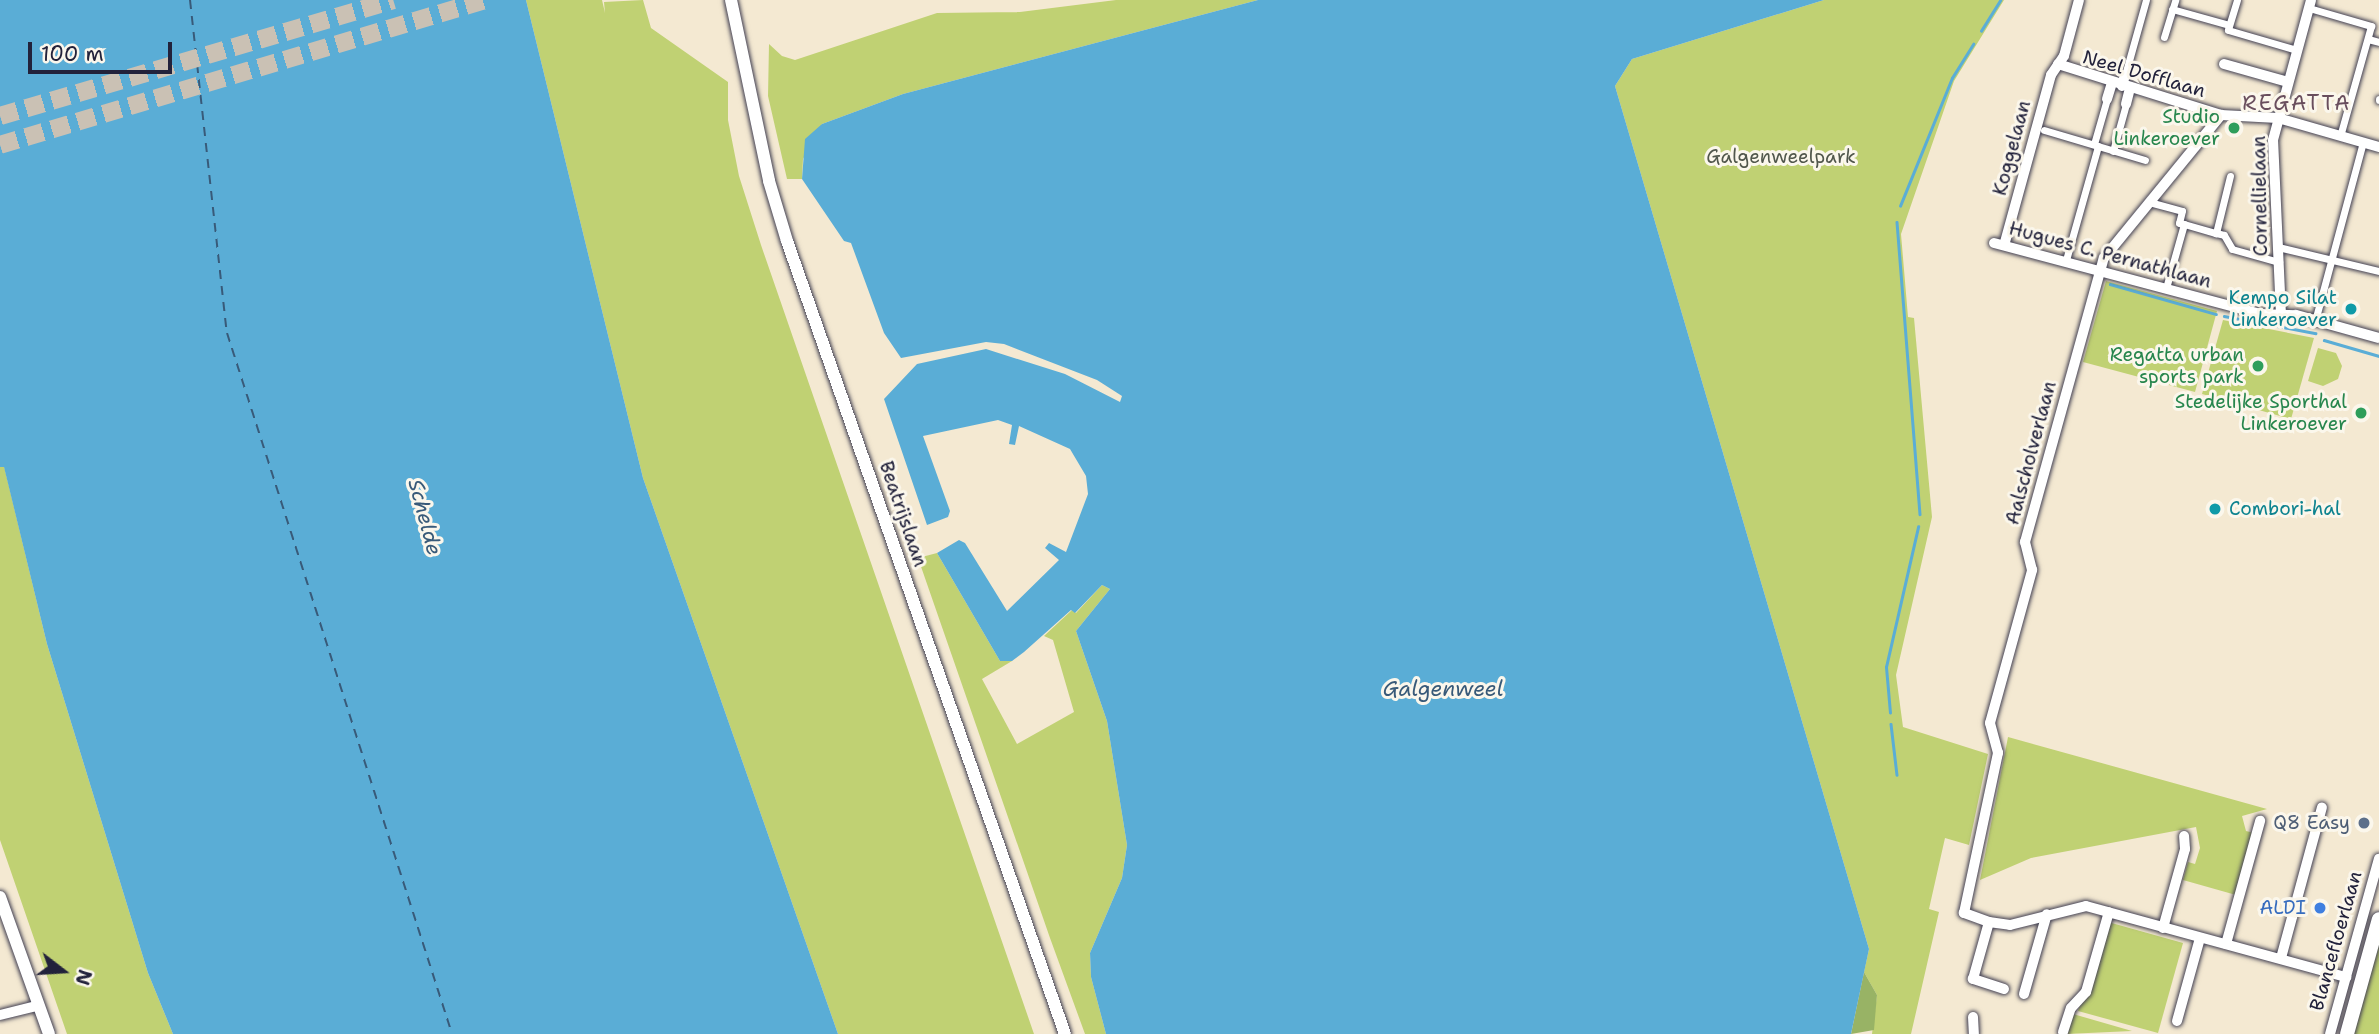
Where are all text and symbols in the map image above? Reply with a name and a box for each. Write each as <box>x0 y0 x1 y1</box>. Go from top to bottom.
scale bar <box>32 28 175 72</box>
text: 100 m <box>41 40 104 68</box>
street label: Neel Dofflaan <box>2080 46 2208 102</box>
district label: REGATTA <box>2243 90 2351 116</box>
street label: Koggelaan <box>1988 98 2036 198</box>
place label: Studio Linkeroever <box>2114 106 2220 150</box>
marker: Studio Linkeroever <box>2226 120 2242 136</box>
street label: Cornellielaan <box>2248 135 2272 257</box>
park label: Galgenweelpark <box>1706 146 1856 168</box>
street label: Hugues C. Pernathlaan <box>2006 217 2214 293</box>
place label: Kempo Silat Linkeroever <box>2228 287 2337 331</box>
marker: Kempo Silat Linkeroever <box>2343 301 2359 317</box>
place label: Regatta urban sports park <box>2110 344 2244 388</box>
marker: Regatta urban sports park <box>2250 358 2266 374</box>
street label: Aalscholverlaan <box>2001 379 2061 527</box>
place label: Stedelijke Sporthal Linkeroever <box>2175 391 2347 435</box>
marker: Stedelijke Sporthal Linkeroever <box>2353 405 2369 421</box>
street label: Beatrijslaan <box>874 458 932 570</box>
water label: Schelde <box>403 476 447 558</box>
place label: Combori-hal <box>2229 498 2341 520</box>
marker: Combori-hal <box>2207 501 2223 517</box>
water label: Galgenweel <box>1383 676 1503 702</box>
place label: Q8 Easy <box>2273 812 2350 834</box>
marker: Q8 Easy <box>2356 815 2372 831</box>
street label: Blancefloerlaan <box>2305 869 2367 1013</box>
place label: ALDI <box>2259 897 2306 919</box>
marker: ALDI <box>2312 900 2328 916</box>
north arrow <box>28 936 98 1006</box>
text: N <box>69 966 98 988</box>

